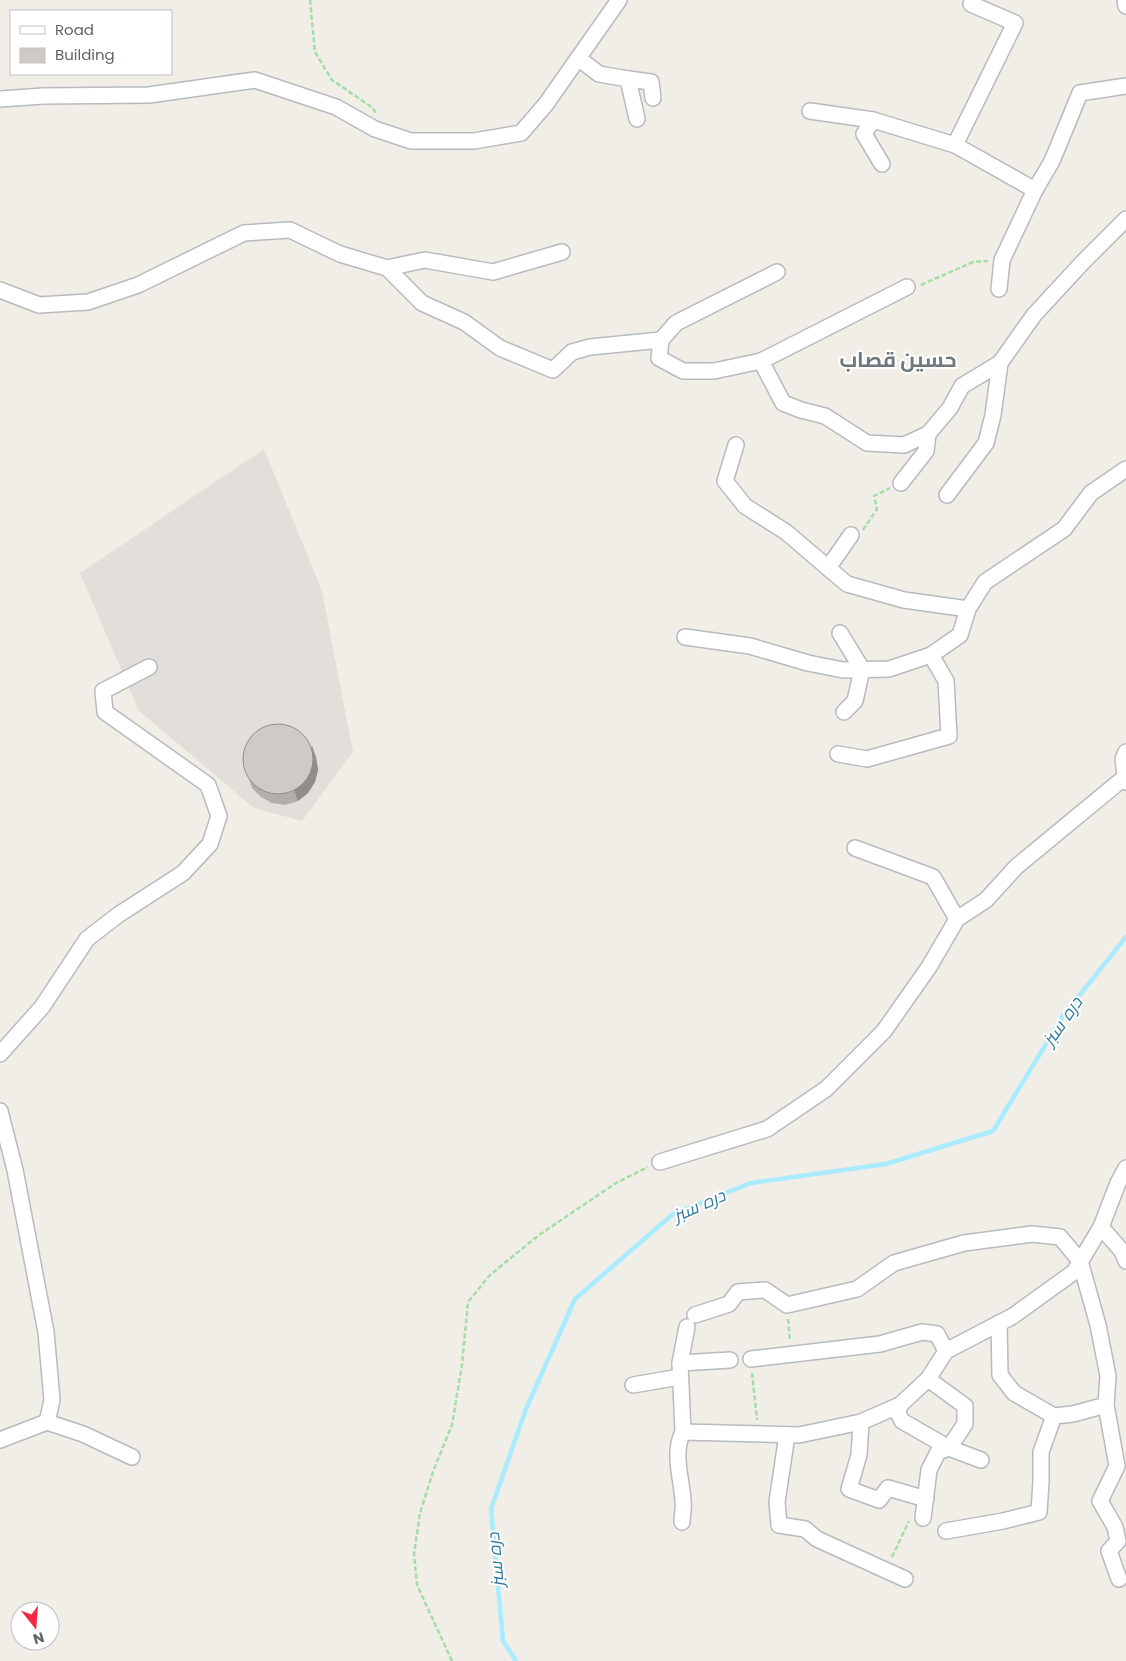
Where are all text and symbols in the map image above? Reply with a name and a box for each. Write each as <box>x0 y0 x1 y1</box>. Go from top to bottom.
legend <box>10 10 172 75</box>
text: Road <box>55 19 94 40</box>
text: Building <box>55 44 115 65</box>
district label: حسین قصاب <box>839 345 957 374</box>
water label: دره سبز <box>1035 990 1089 1052</box>
water label: دره سبز <box>667 1182 730 1228</box>
water label: دره سبز <box>480 1530 510 1590</box>
north arrow <box>10 1601 60 1651</box>
text: N <box>31 1627 47 1650</box>

